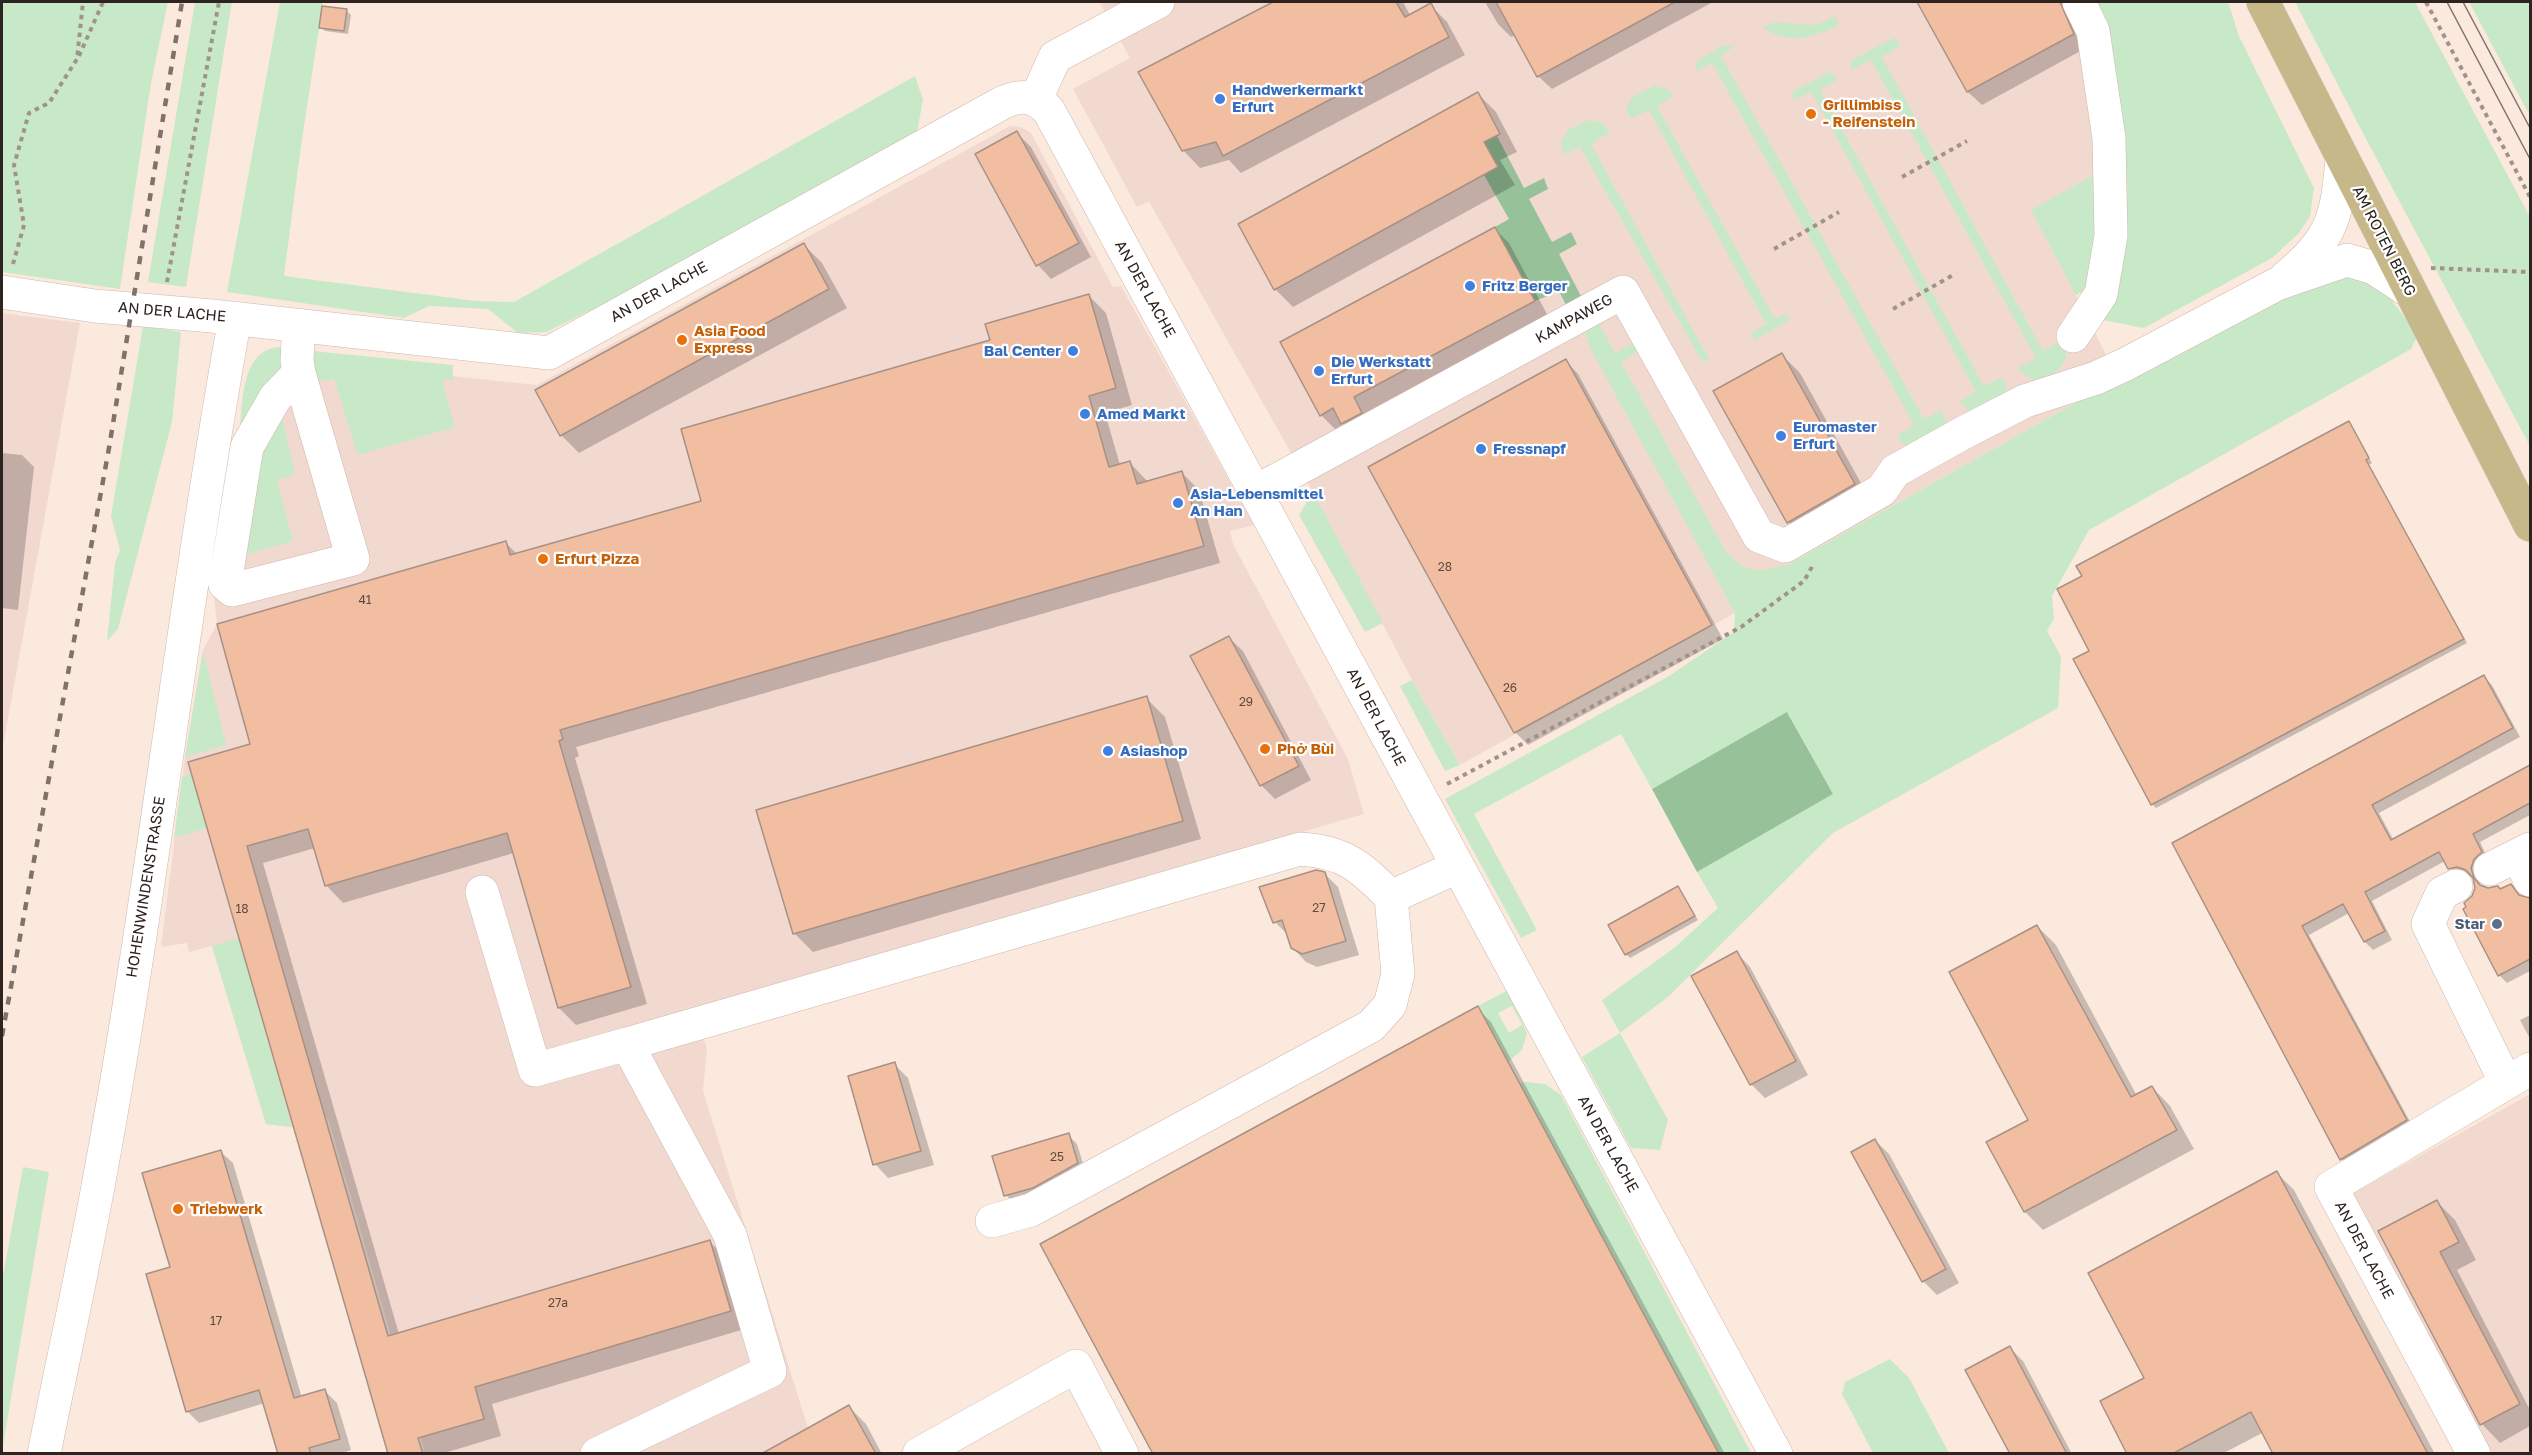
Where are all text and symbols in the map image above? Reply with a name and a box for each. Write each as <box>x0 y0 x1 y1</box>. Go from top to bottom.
place label: Handwerkermarkt Erfurt <box>1232 81 1363 116</box>
marker: Handwerkermarkt Erfurt <box>1213 92 1227 106</box>
place label: Grillimbiss - Reifenstein <box>1823 96 1915 131</box>
marker: Grillimbiss - Reifenstein <box>1804 107 1818 121</box>
street label: AM ROTEN BERG <box>2348 183 2420 299</box>
street label: AN DER LACHE <box>1111 237 1179 341</box>
street label: AN DER LACHE <box>607 258 711 326</box>
place label: Fritz Berger <box>1482 277 1567 295</box>
marker: Fritz Berger <box>1463 279 1477 293</box>
street label: KAMPAWEG <box>1532 290 1616 348</box>
street label: AN DER LACHE <box>117 298 227 326</box>
place label: Asia Food Express <box>694 322 766 357</box>
marker: Asia Food Express <box>675 333 689 347</box>
place label: Bal Center <box>984 342 1061 360</box>
marker: Bal Center <box>1066 344 1080 358</box>
place label: Die Werkstatt Erfurt <box>1331 353 1431 388</box>
marker: Die Werkstatt Erfurt <box>1312 364 1326 378</box>
place label: Amed Markt <box>1097 405 1185 423</box>
marker: Amed Markt <box>1078 407 1092 421</box>
place label: Euromaster Erfurt <box>1793 418 1877 453</box>
marker: Euromaster Erfurt <box>1774 429 1788 443</box>
place label: Fressnapf <box>1493 440 1566 458</box>
marker: Fressnapf <box>1474 442 1488 456</box>
place label: Asia-Lebensmittel An Han <box>1190 485 1323 520</box>
marker: Asia-Lebensmittel An Han <box>1171 496 1185 510</box>
place label: Erfurt Pizza <box>555 550 639 568</box>
marker: Erfurt Pizza <box>536 552 550 566</box>
house number: 28 <box>1438 560 1452 574</box>
house number: 41 <box>358 593 372 607</box>
street label: AN DER LACHE <box>1343 665 1409 769</box>
house number: 26 <box>1503 681 1517 695</box>
house number: 29 <box>1239 695 1253 709</box>
place label: Phở Bùi <box>1277 740 1334 758</box>
place label: Asiashop <box>1120 742 1187 760</box>
marker: Phở Bùi <box>1258 742 1272 756</box>
marker: Asiashop <box>1101 744 1115 758</box>
street label: HOHENWINDENSTRASSE <box>123 795 169 979</box>
house number: 27 <box>1312 901 1326 915</box>
house number: 18 <box>235 902 249 916</box>
place label: Star <box>2455 915 2485 933</box>
marker: Star <box>2490 917 2504 931</box>
street label: AN DER LACHE <box>1574 1092 1642 1196</box>
house number: 25 <box>1050 1150 1064 1164</box>
street label: AN DER LACHE <box>2331 1198 2397 1302</box>
place label: Triebwerk <box>190 1200 263 1218</box>
marker: Triebwerk <box>171 1202 185 1216</box>
house number: 27a <box>548 1296 568 1310</box>
house number: 17 <box>210 1314 222 1328</box>

